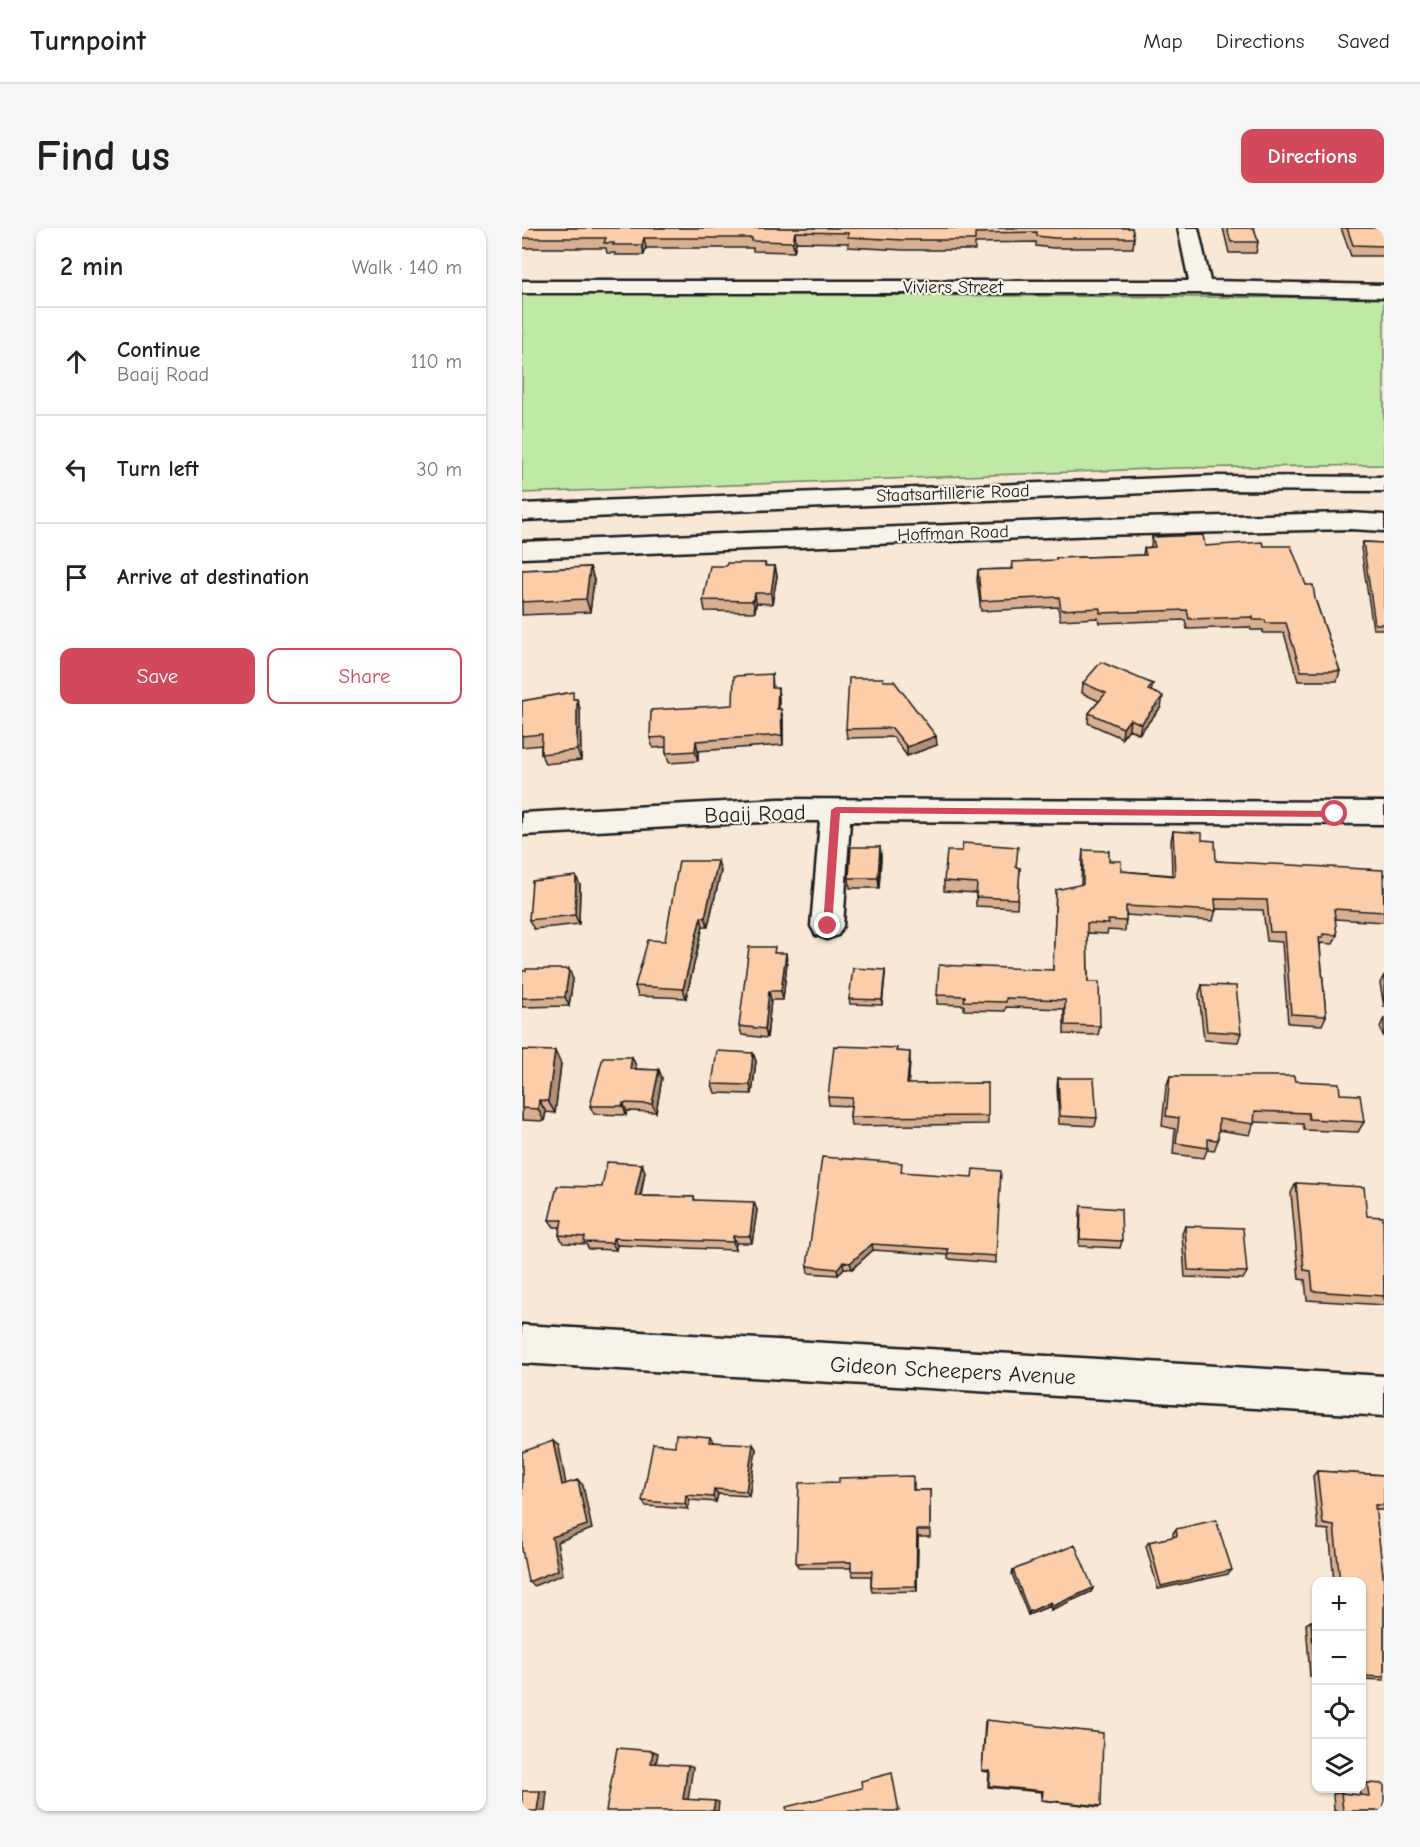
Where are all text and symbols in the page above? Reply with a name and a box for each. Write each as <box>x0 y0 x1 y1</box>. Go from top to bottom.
text: Turnpoint <box>30 25 146 57</box>
text: Map <box>1143 29 1183 53</box>
text: Directions <box>1216 29 1305 53</box>
text: Saved <box>1338 29 1390 53</box>
button: Directions <box>1241 129 1384 183</box>
text: Find us <box>36 132 170 181</box>
text: 2 min <box>60 252 123 282</box>
text: Walk · 140 m <box>352 256 462 279</box>
street label: Viviers Street <box>903 277 1004 298</box>
text: Continue <box>117 337 200 363</box>
icon: ahead <box>60 345 93 378</box>
text: 110 m <box>411 350 462 373</box>
text: Baaij Road <box>117 363 209 386</box>
icon: left <box>60 453 93 486</box>
text: Turn left <box>117 456 199 482</box>
text: 30 m <box>416 458 462 481</box>
street label: Staatsartillerie Road <box>876 480 1030 507</box>
street label: Hoffman Road <box>897 521 1009 546</box>
icon: arrive <box>60 561 93 594</box>
text: Arrive at destination <box>117 564 309 590</box>
button: Save <box>60 648 255 704</box>
button: Share <box>267 648 462 704</box>
street label: Baaij Road <box>704 799 806 829</box>
route start <box>1321 800 1347 826</box>
route end <box>814 912 840 938</box>
street label: Gideon Scheepers Avenue <box>829 1352 1077 1390</box>
map controls <box>1312 1577 1366 1793</box>
button: + <box>1312 1577 1366 1631</box>
button: − <box>1312 1631 1366 1685</box>
button: locate <box>1312 1685 1366 1739</box>
button: layers <box>1312 1739 1366 1793</box>

